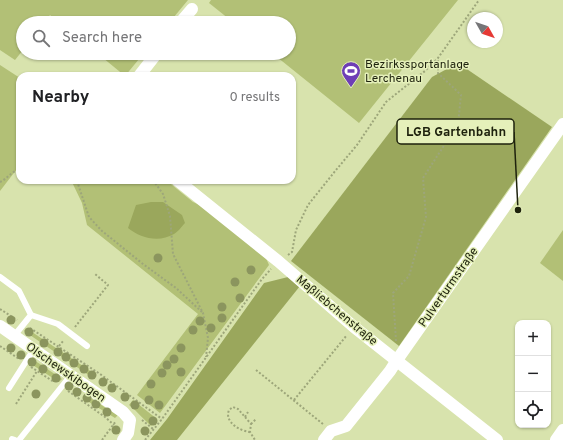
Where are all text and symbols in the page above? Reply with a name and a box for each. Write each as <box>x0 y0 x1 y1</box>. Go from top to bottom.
north arrow <box>467 12 503 48</box>
search box <box>16 16 296 60</box>
icon: search <box>30 27 52 49</box>
text: Search here <box>62 29 142 48</box>
place label: Bezirkssportanlage Lerchenau <box>365 57 469 87</box>
sports icon: Bezirkssportanlage Lerchenau <box>340 60 362 88</box>
text: Nearby <box>32 87 89 109</box>
text: 0 results <box>229 90 280 106</box>
callout: LGB Gartenbahn <box>397 119 514 144</box>
text: LGB Gartenbahn <box>406 125 506 141</box>
street label: Pulverturmstraße <box>415 244 482 331</box>
street label: Maßliebchenstraße <box>292 272 380 350</box>
map controls <box>515 320 551 428</box>
button: + <box>515 320 551 356</box>
street label: Olschewskibogen <box>22 339 109 406</box>
button: − <box>515 356 551 392</box>
button: locate <box>515 392 551 428</box>

